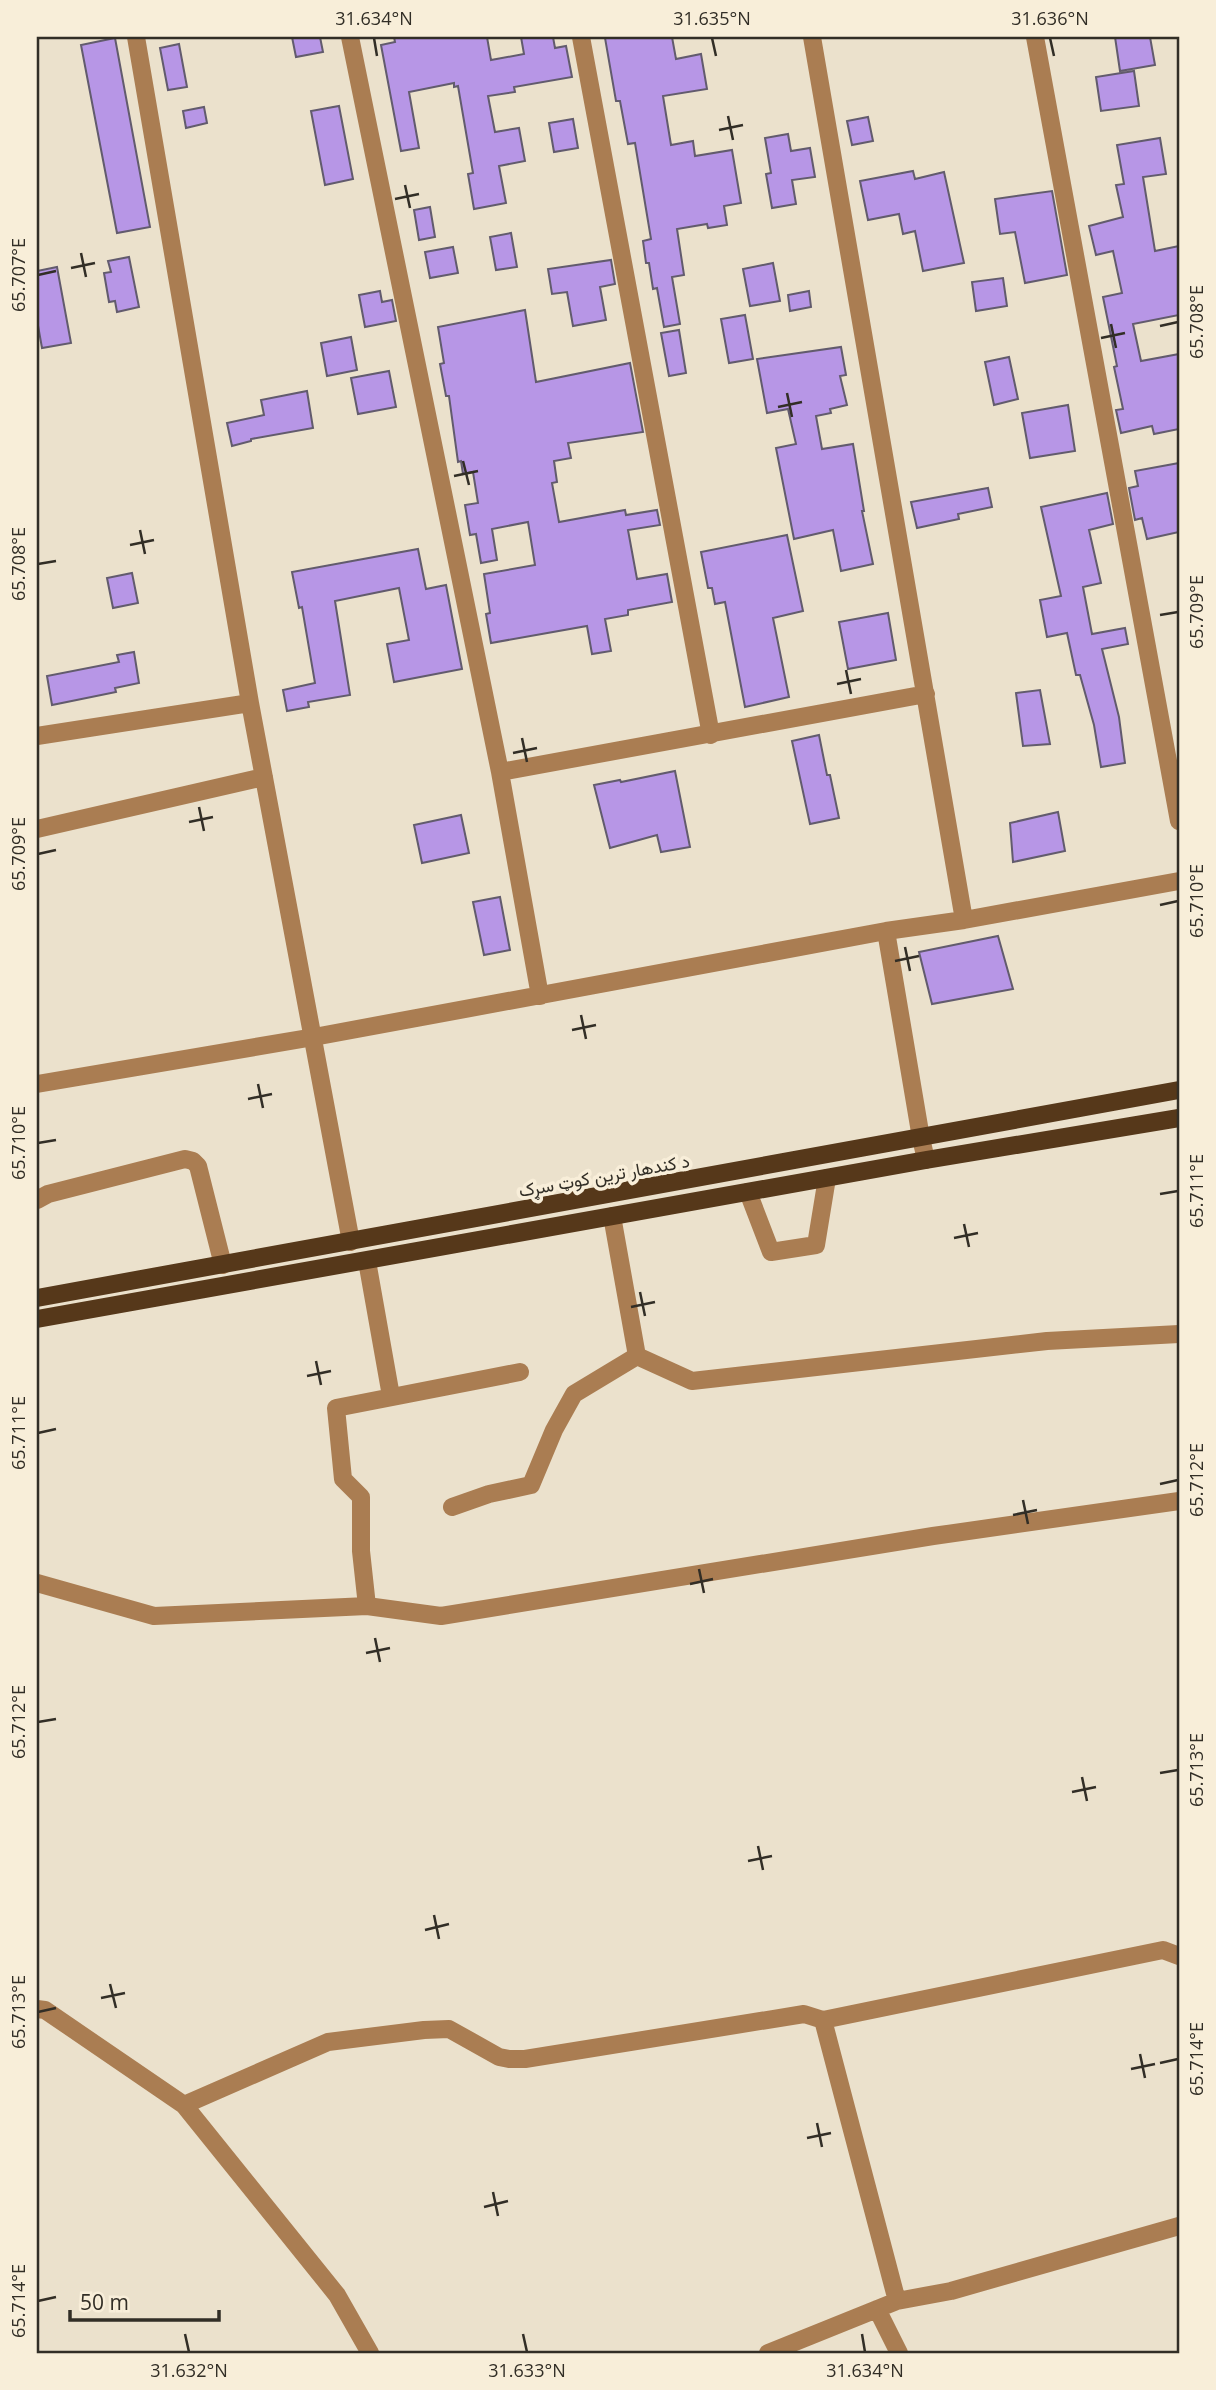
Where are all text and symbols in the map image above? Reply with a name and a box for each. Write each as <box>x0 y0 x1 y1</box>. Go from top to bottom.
text: 31.634°N <box>335 6 413 30</box>
text: 31.635°N <box>673 6 751 30</box>
text: 31.636°N <box>1011 6 1089 30</box>
text: 65.707°E <box>6 238 30 312</box>
text: 65.708°E <box>1184 285 1208 359</box>
text: 65.708°E <box>6 527 30 601</box>
text: 65.709°E <box>1184 575 1208 649</box>
text: 65.709°E <box>6 817 30 891</box>
text: 65.710°E <box>1184 864 1208 938</box>
text: 65.710°E <box>6 1106 30 1180</box>
street label: د کندهار ترين کوټ سړک <box>517 1148 691 1203</box>
text: 65.711°E <box>1184 1154 1208 1228</box>
text: 65.711°E <box>6 1396 30 1470</box>
text: 65.712°E <box>1184 1443 1208 1517</box>
text: 65.712°E <box>6 1685 30 1759</box>
text: 65.713°E <box>1184 1733 1208 1807</box>
text: 65.713°E <box>6 1975 30 2049</box>
text: 65.714°E <box>1184 2022 1208 2096</box>
text: 65.714°E <box>6 2264 30 2338</box>
scale bar <box>70 2278 219 2322</box>
text: 50 m <box>80 2288 129 2316</box>
text: 31.632°N <box>150 2358 228 2382</box>
text: 31.633°N <box>488 2358 566 2382</box>
text: 31.634°N <box>826 2358 904 2382</box>

